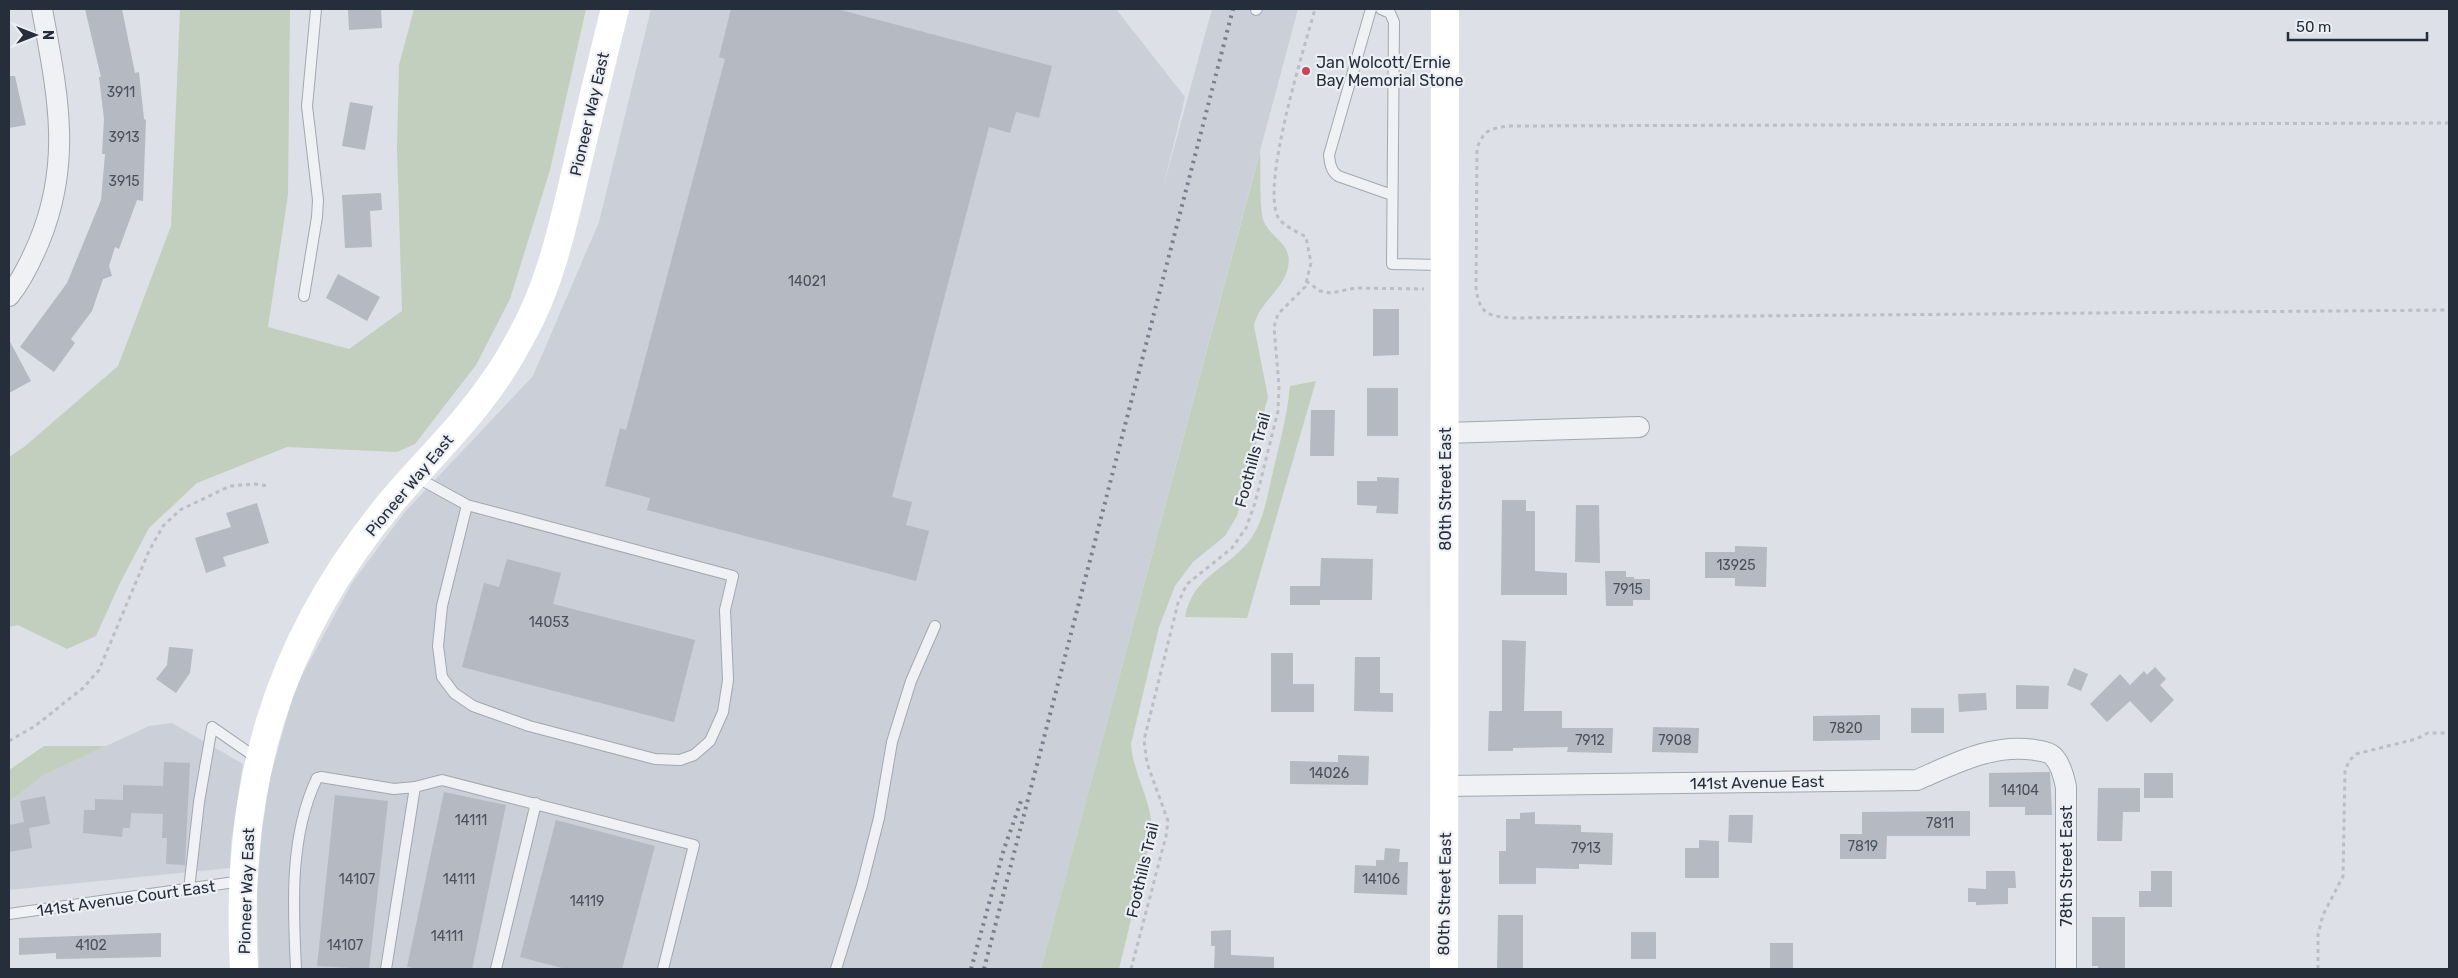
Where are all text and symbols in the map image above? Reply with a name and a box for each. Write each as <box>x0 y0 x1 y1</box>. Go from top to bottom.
north arrow <box>10 10 60 60</box>
scale bar <box>2288 10 2427 42</box>
text: 50 m <box>2296 18 2331 36</box>
text: N <box>39 30 56 40</box>
street label: Pioneer Way East <box>566 50 613 178</box>
place label: Jan Wolcott/Ernie Bay Memorial Stone <box>1316 53 1463 90</box>
marker: Jan Wolcott/Ernie Bay Memorial Stone <box>1300 65 1312 77</box>
house number: 3911 <box>107 84 135 101</box>
house number: 3913 <box>108 129 140 146</box>
house number: 3915 <box>108 173 140 190</box>
house number: 14021 <box>788 273 826 290</box>
street label: Foothills Trail <box>1231 411 1274 510</box>
street label: 80th Street East <box>1436 427 1455 551</box>
street label: Pioneer Way East <box>361 431 457 540</box>
house number: 13925 <box>1716 557 1756 574</box>
house number: 7915 <box>1613 581 1643 598</box>
house number: 14053 <box>529 614 569 631</box>
house number: 7820 <box>1829 720 1863 737</box>
house number: 7912 <box>1575 732 1605 749</box>
house number: 7908 <box>1658 732 1692 749</box>
house number: 14026 <box>1309 765 1349 782</box>
street label: 141st Avenue East <box>1690 772 1824 793</box>
house number: 14104 <box>2001 782 2039 799</box>
street label: 78th Street East <box>2057 805 2076 927</box>
house number: 14111 <box>455 812 487 829</box>
house number: 7811 <box>1926 815 1954 832</box>
street label: Foothills Trail <box>1122 821 1163 920</box>
street label: Pioneer Way East <box>235 827 258 955</box>
street label: 80th Street East <box>1434 832 1455 956</box>
house number: 7819 <box>1848 838 1878 855</box>
house number: 7913 <box>1571 840 1601 857</box>
house number: 14107 <box>339 871 375 888</box>
house number: 14111 <box>443 871 475 888</box>
house number: 14106 <box>1362 871 1400 888</box>
street label: 141st Avenue Court East <box>36 877 216 920</box>
house number: 14119 <box>570 893 604 910</box>
house number: 14111 <box>431 928 463 945</box>
house number: 4102 <box>75 937 107 954</box>
house number: 14107 <box>327 937 363 954</box>

